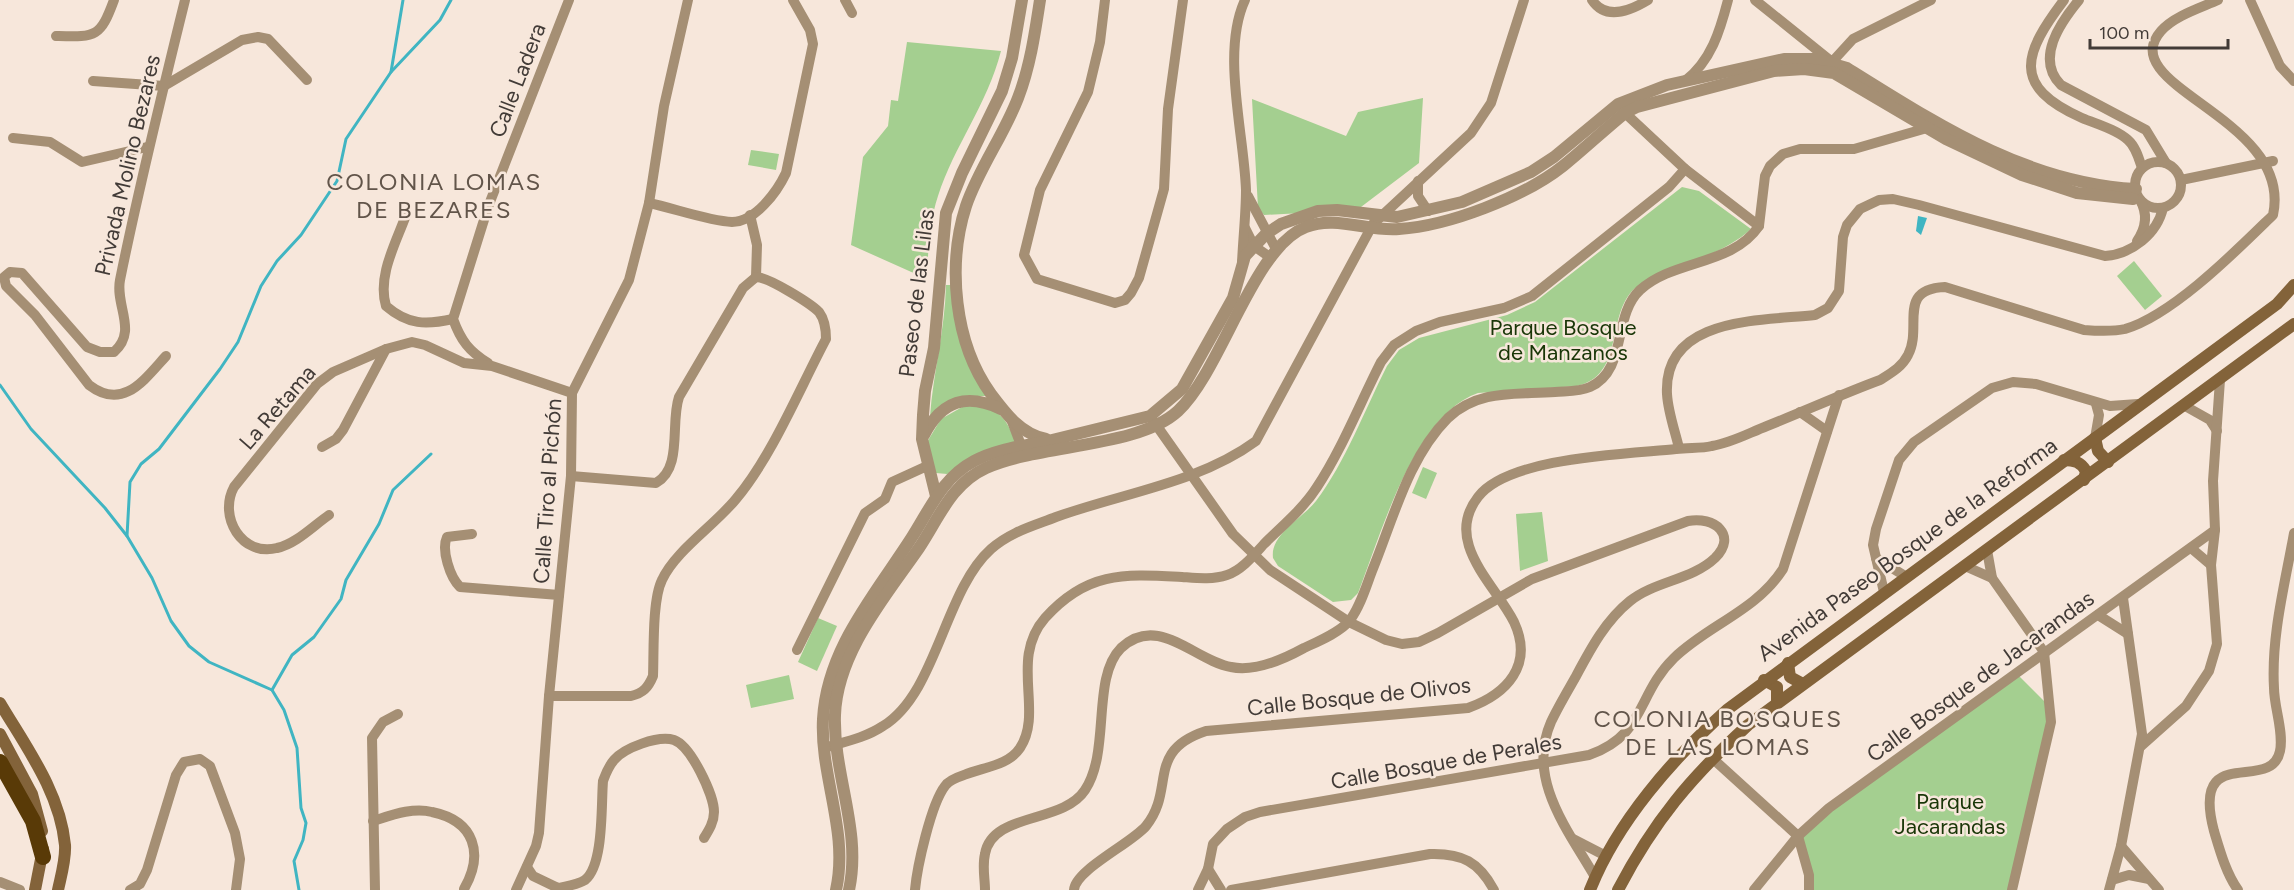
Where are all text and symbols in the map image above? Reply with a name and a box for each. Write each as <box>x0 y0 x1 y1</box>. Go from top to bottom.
scale bar <box>2090 12 2228 50</box>
street label: Calle Ladera <box>483 19 552 141</box>
text: 100 m <box>2099 22 2149 44</box>
street label: Privada Molino Bezares <box>89 52 166 278</box>
district label: COLONIA LOMAS DE BEZARES <box>326 167 542 224</box>
street label: Paseo de las Lilas <box>893 207 940 379</box>
park label: Parque Bosque de Manzanos <box>1489 314 1637 366</box>
street label: La Retama <box>233 359 321 455</box>
street label: Calle Tiro al Pichón <box>528 397 567 585</box>
street label: Avenida Paseo Bosque de la Reforma <box>1752 432 2062 667</box>
street label: Calle Bosque de Jacarandas <box>1861 585 2099 768</box>
street label: Calle Bosque de Olivos <box>1246 671 1472 722</box>
district label: COLONIA BOSQUES DE LAS LOMAS <box>1593 704 1843 761</box>
street label: Calle Bosque de Perales <box>1329 728 1564 795</box>
park label: Parque Jacarandas <box>1895 788 2005 840</box>

